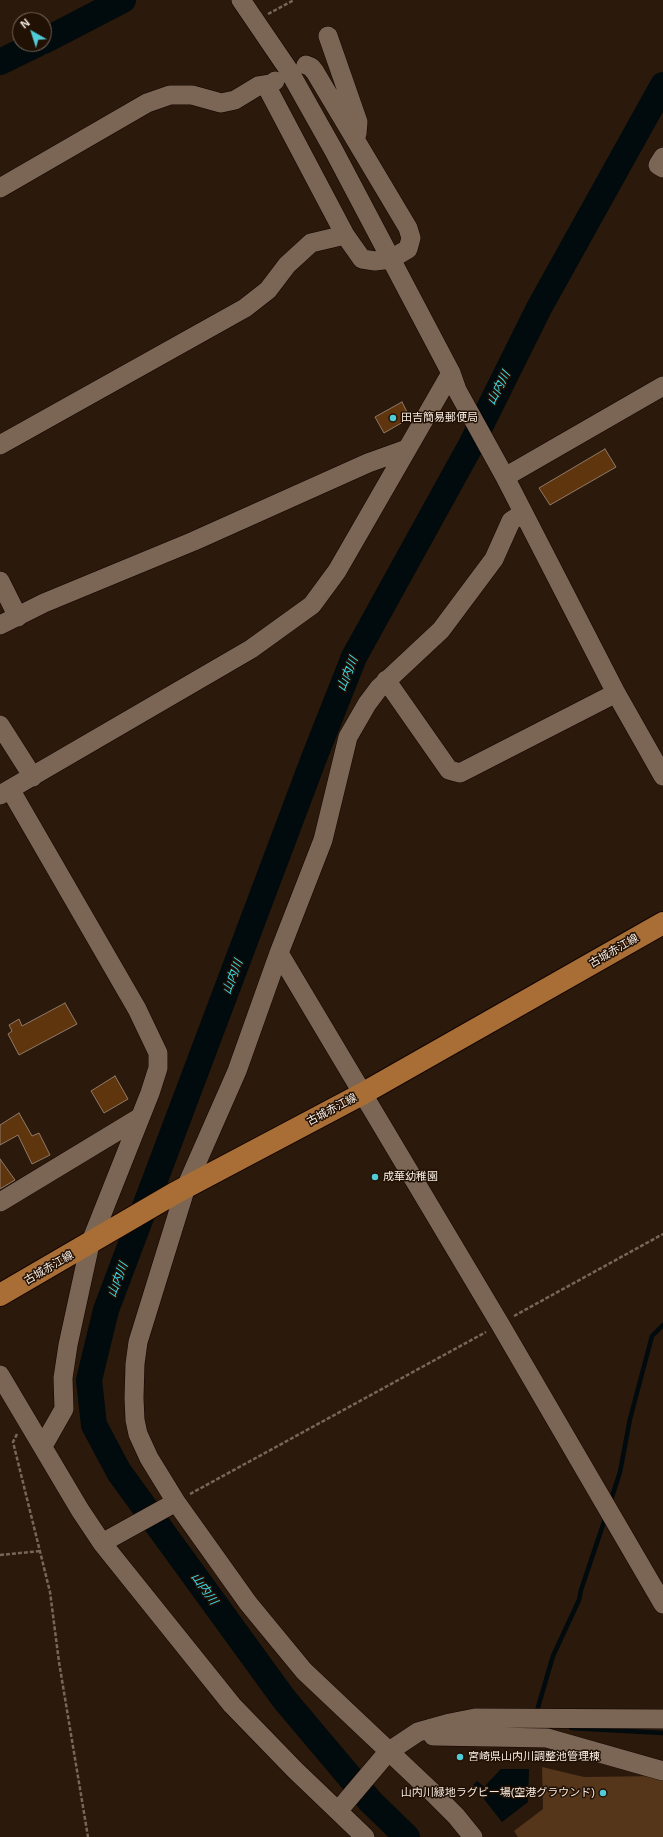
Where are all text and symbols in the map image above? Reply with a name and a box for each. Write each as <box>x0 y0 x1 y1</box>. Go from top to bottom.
north arrow <box>12 12 52 52</box>
text: N <box>18 16 32 31</box>
water label: 山内川 <box>484 369 514 407</box>
place label: 田吉簡易郵便局 <box>401 411 478 425</box>
marker: 田吉簡易郵便局 <box>388 413 398 423</box>
water label: 山内川 <box>335 655 361 693</box>
street label: 古城赤江線 <box>587 932 641 970</box>
water label: 山内川 <box>220 958 246 996</box>
street label: 古城赤江線 <box>305 1091 359 1129</box>
place label: 成華幼稚園 <box>383 1170 438 1184</box>
marker: 成華幼稚園 <box>370 1172 380 1182</box>
street label: 古城赤江線 <box>22 1249 76 1287</box>
water label: 山内川 <box>105 1261 131 1299</box>
water label: 山内川 <box>188 1570 220 1608</box>
place label: 宮崎県山内川調整池管理棟 <box>468 1750 600 1764</box>
marker: 宮崎県山内川調整池管理棟 <box>455 1752 465 1762</box>
place label: 山内川緑地ラグビー場(空港グラウンド) <box>401 1786 595 1800</box>
marker: 山内川緑地ラグビー場(空港グラウンド) <box>598 1788 608 1798</box>

